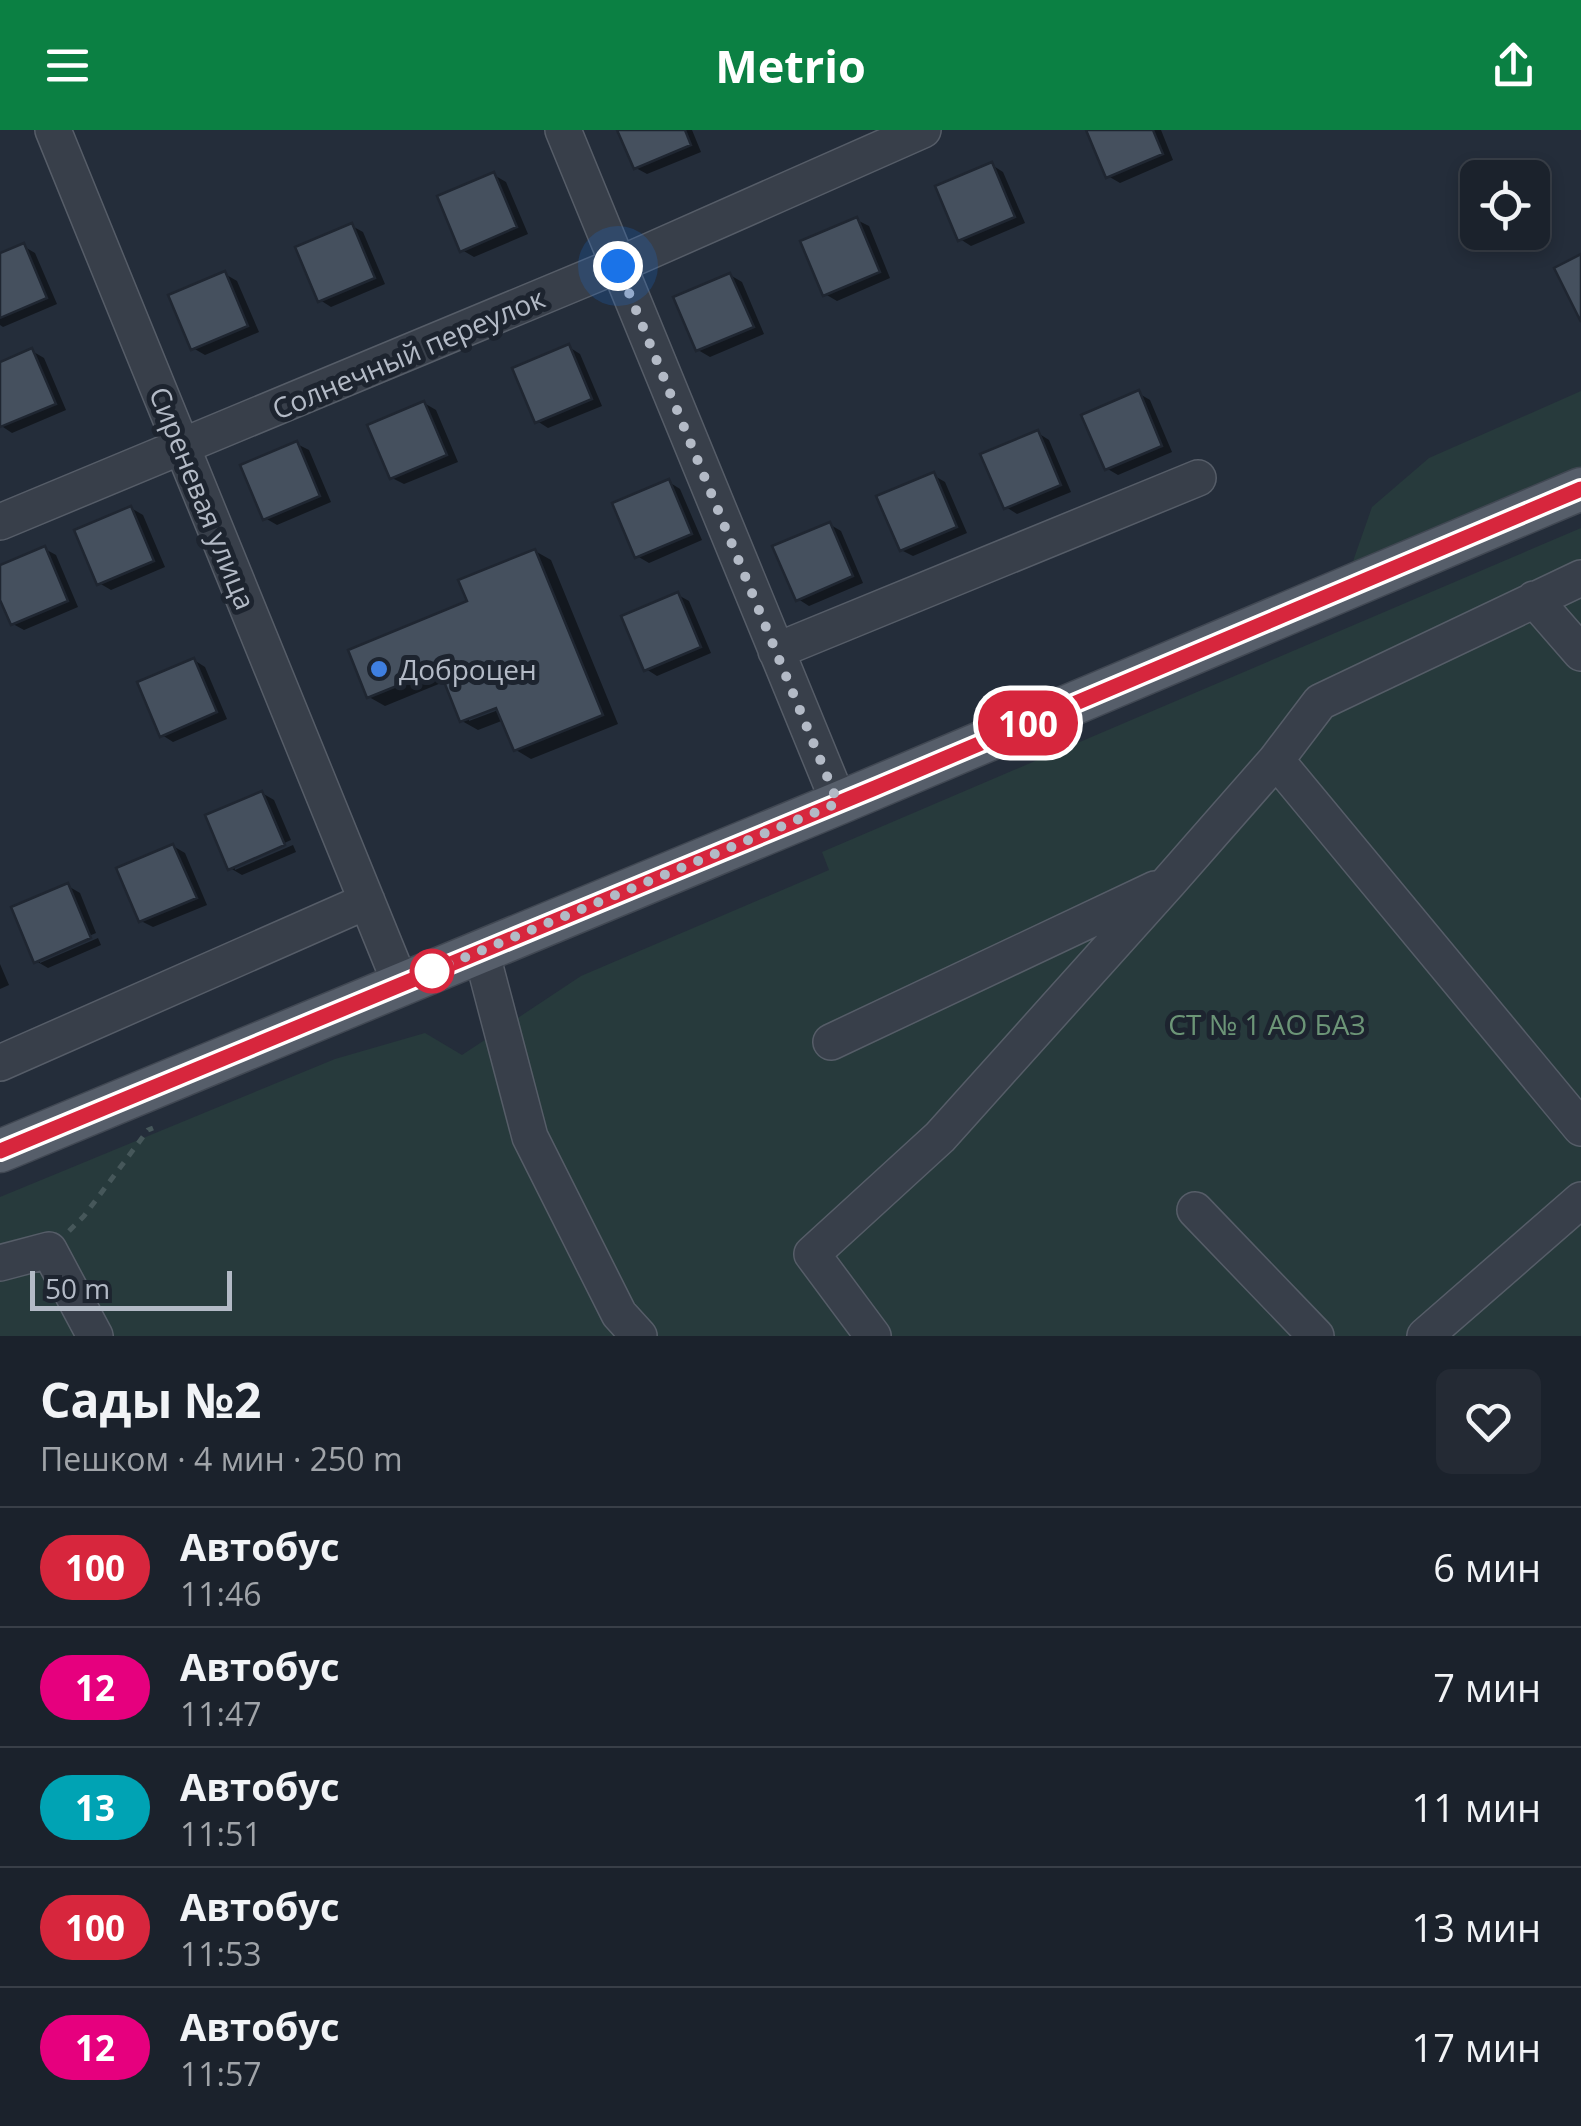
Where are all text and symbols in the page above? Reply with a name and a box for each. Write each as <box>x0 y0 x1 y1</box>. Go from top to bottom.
text: Metrio <box>715 35 866 96</box>
icon: menu <box>40 38 95 93</box>
icon: share <box>1486 38 1541 93</box>
map controls <box>1460 160 1550 250</box>
button: locate <box>1460 160 1550 250</box>
your location <box>593 241 643 291</box>
street label: Солнечный переулок <box>266 278 551 428</box>
street label: Сиреневая улица <box>141 381 265 615</box>
place label: Доброцен <box>399 650 537 688</box>
marker: Доброцен <box>368 658 390 680</box>
line badge: 100 <box>970 690 1086 756</box>
text: 100 <box>998 700 1058 747</box>
unlabelled marker <box>411 950 453 992</box>
park label: СТ № 1 АО БАЗ <box>1168 1005 1366 1043</box>
scale bar <box>30 1266 232 1310</box>
text: 50 m <box>45 1269 110 1307</box>
text: Сады №2 <box>40 1367 262 1432</box>
button: heart <box>1436 1369 1541 1474</box>
text: Пешком · 4 мин · 250 m <box>40 1437 403 1480</box>
text: Автобус <box>180 1520 339 1572</box>
text: 6 мин <box>1433 1541 1541 1593</box>
text: 100 <box>65 1544 125 1591</box>
text: 11:46 <box>180 1572 262 1615</box>
text: Автобус <box>180 1640 339 1692</box>
text: 7 мин <box>1433 1661 1541 1713</box>
text: 12 <box>75 1664 115 1711</box>
text: 11:47 <box>180 1692 262 1735</box>
text: Автобус <box>180 1760 339 1812</box>
text: 11 мин <box>1412 1781 1541 1833</box>
text: 13 <box>75 1784 115 1831</box>
text: 11:51 <box>180 1812 262 1855</box>
text: Автобус <box>180 1880 339 1932</box>
text: 13 мин <box>1412 1901 1541 1953</box>
text: 100 <box>65 1904 125 1951</box>
text: 11:53 <box>180 1932 262 1975</box>
text: Автобус <box>180 2000 339 2052</box>
text: 17 мин <box>1412 2021 1541 2073</box>
text: 12 <box>75 2024 115 2071</box>
text: 11:57 <box>180 2052 262 2095</box>

